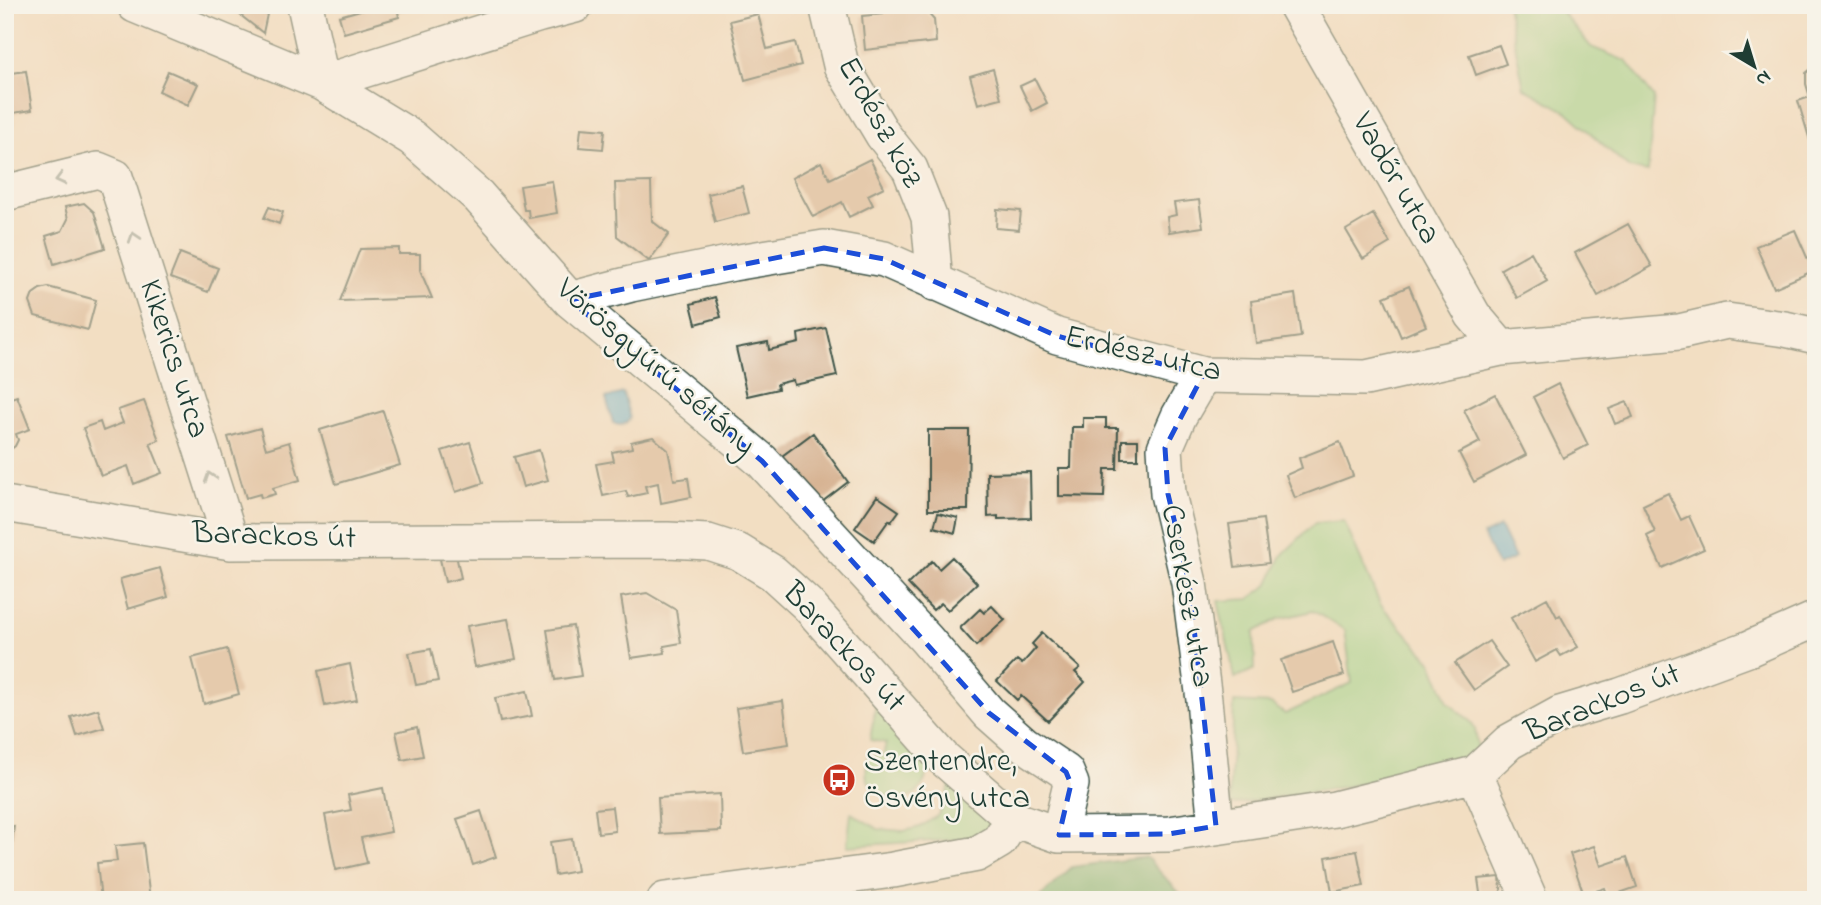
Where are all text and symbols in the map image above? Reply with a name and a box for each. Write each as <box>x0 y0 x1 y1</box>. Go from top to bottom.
north arrow <box>1720 32 1790 102</box>
street label: Erdész köz <box>824 49 935 198</box>
text: N <box>1749 63 1776 92</box>
street label: Vadőr utca <box>1338 103 1452 254</box>
one-way arrow <box>54 171 66 185</box>
one-way arrow <box>127 231 142 243</box>
street label: Vörösgyűrű sétány <box>544 267 766 468</box>
street label: Kikerics utca <box>125 274 221 444</box>
street label: Erdész utca <box>1060 314 1226 396</box>
one-way arrow <box>204 471 218 483</box>
street label: Cserkész utca <box>1147 501 1225 691</box>
street label: Barackos út <box>190 511 357 563</box>
street label: Barackos út <box>769 571 916 724</box>
street label: Barackos út <box>1517 651 1688 757</box>
place label: Szentendre, Ösvény utca <box>864 739 1030 823</box>
bus stop icon: Szentendre, Ösvény utca <box>820 761 858 799</box>

